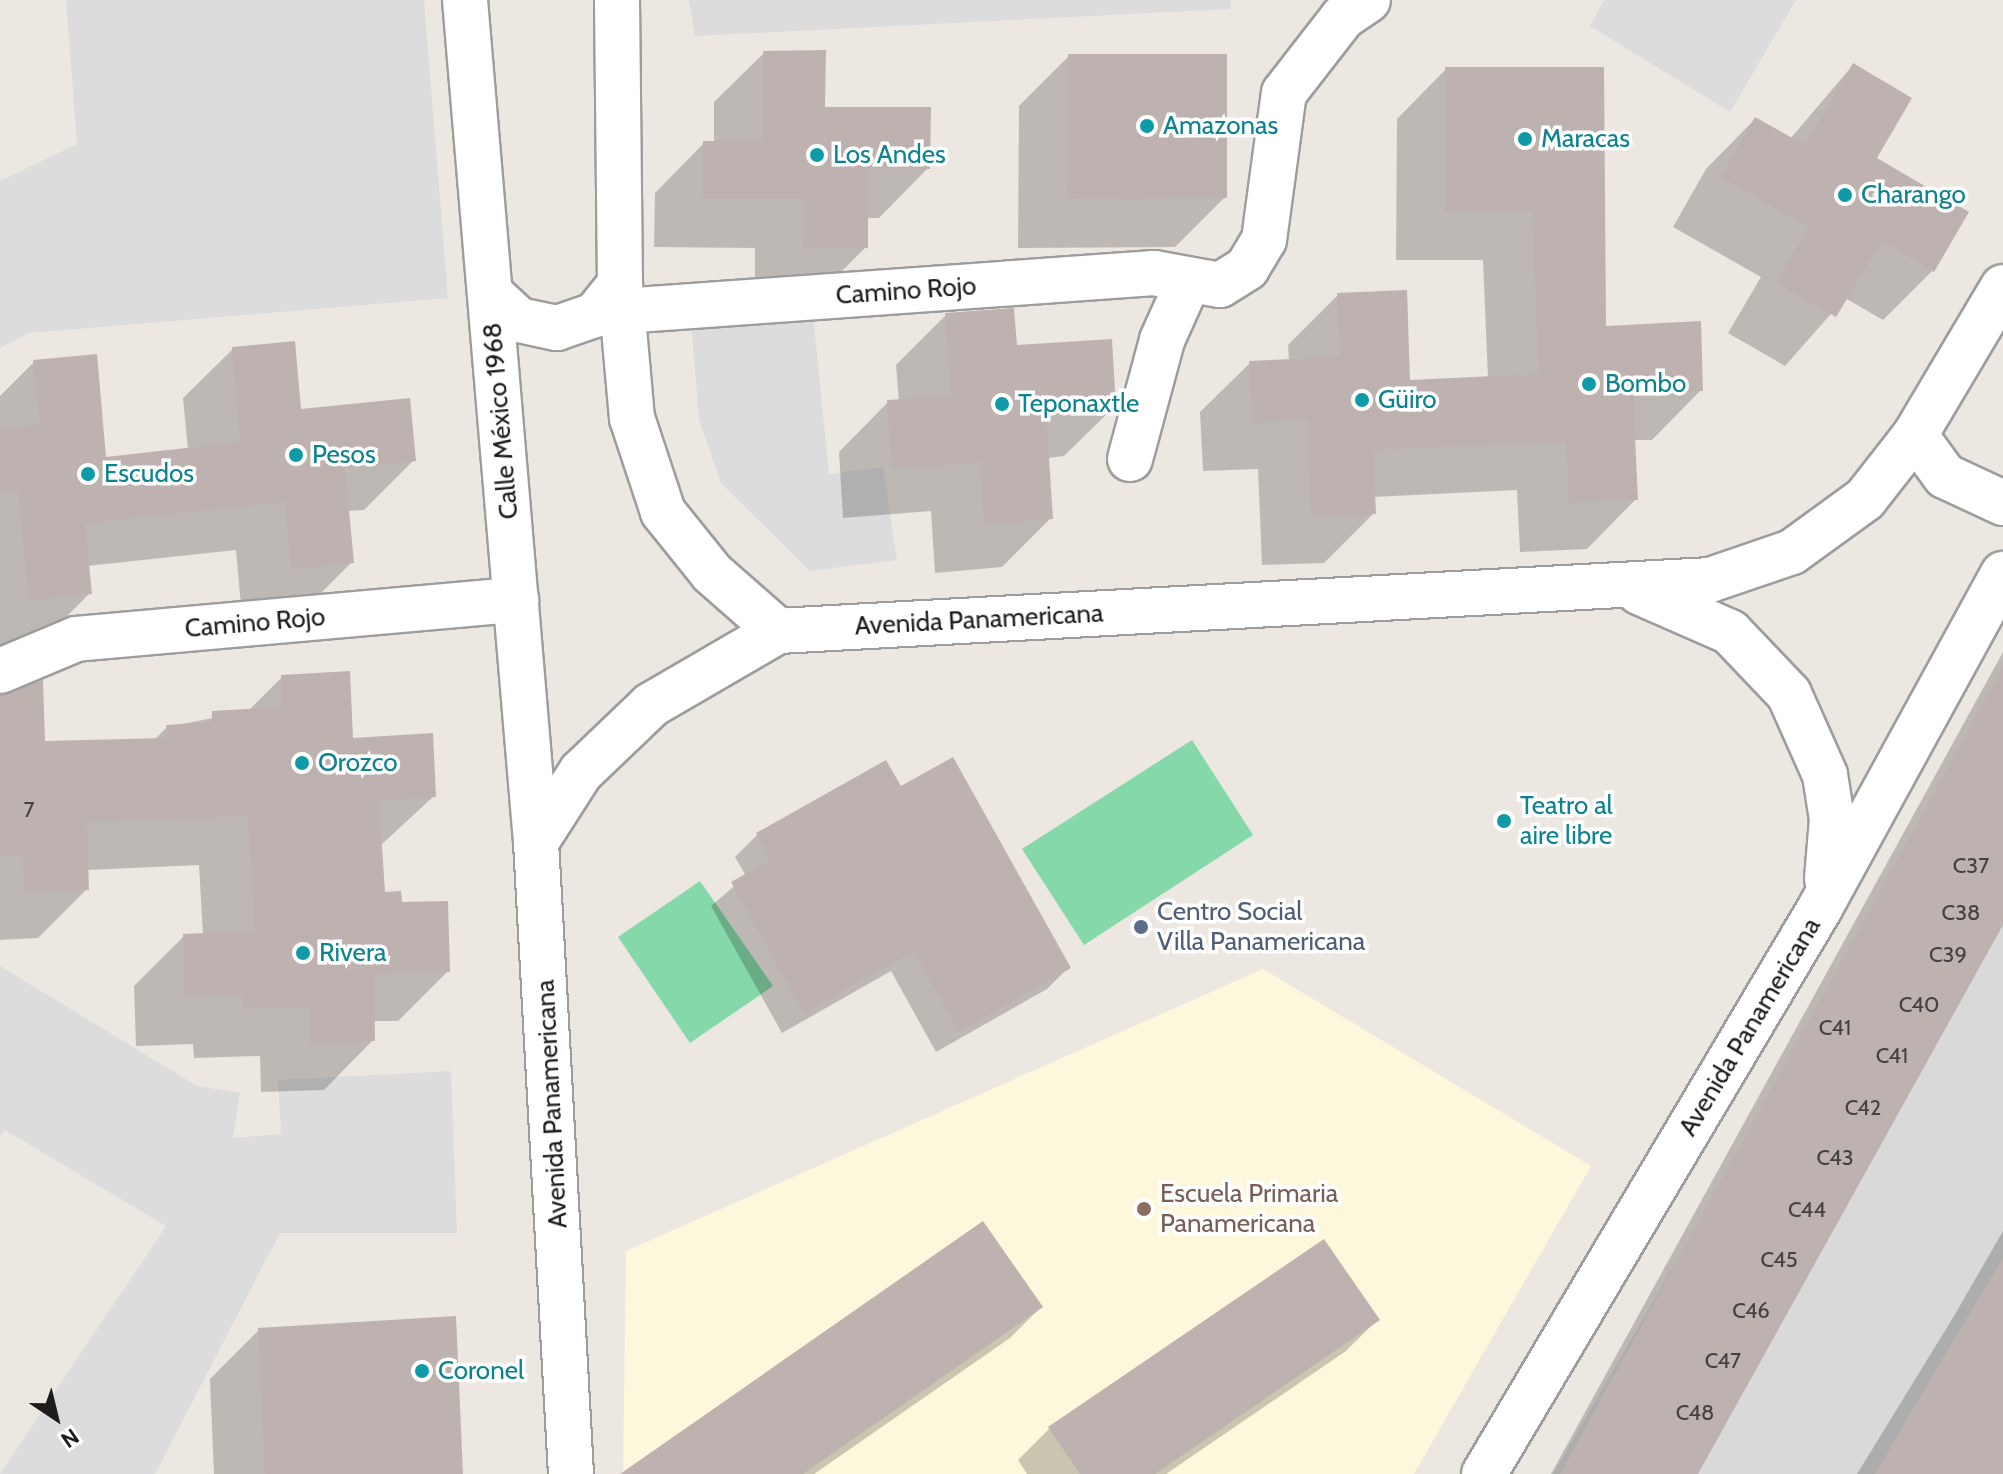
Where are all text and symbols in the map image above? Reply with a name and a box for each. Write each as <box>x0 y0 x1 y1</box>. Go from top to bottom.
place label: Amazonas <box>1163 110 1278 142</box>
marker: Amazonas <box>1138 117 1156 135</box>
place label: Maracas <box>1541 123 1630 155</box>
marker: Maracas <box>1516 130 1534 148</box>
place label: Los Andes <box>833 139 946 171</box>
marker: Los Andes <box>808 146 826 164</box>
place label: Charango <box>1861 179 1966 211</box>
marker: Charango <box>1836 186 1854 204</box>
street label: Camino Rojo <box>835 271 977 311</box>
street label: Calle México 1968 <box>477 321 525 521</box>
place label: Bombo <box>1605 368 1686 400</box>
marker: Bombo <box>1580 375 1598 393</box>
place label: Güiro <box>1378 384 1437 416</box>
place label: Teponaxtle <box>1018 388 1139 420</box>
marker: Güiro <box>1353 391 1371 409</box>
marker: Teponaxtle <box>993 395 1011 413</box>
place label: Pesos <box>312 439 376 471</box>
marker: Pesos <box>287 446 305 464</box>
place label: Escudos <box>104 458 194 490</box>
marker: Escudos <box>79 465 97 483</box>
street label: Avenida Panamericana <box>854 598 1104 642</box>
street label: Camino Rojo <box>184 601 326 645</box>
place label: Orozco <box>318 747 398 779</box>
marker: Orozco <box>293 754 311 772</box>
place label: Teatro al aire libre <box>1520 790 1613 852</box>
house number: 7 <box>23 797 35 823</box>
marker: Teatro al aire libre <box>1495 812 1513 830</box>
house number: C37 <box>1953 853 1989 879</box>
place label: Centro Social Villa Panamericana <box>1157 896 1365 958</box>
house number: C38 <box>1942 900 1980 926</box>
street label: Avenida Panamericana <box>1673 912 1827 1142</box>
marker: Centro Social Villa Panamericana <box>1132 918 1150 936</box>
place label: Rivera <box>319 937 386 969</box>
house number: C39 <box>1929 942 1967 968</box>
marker: Rivera <box>294 944 312 962</box>
street label: Avenida Panamericana <box>530 979 574 1229</box>
house number: C40 <box>1899 992 1939 1018</box>
house number: C41 <box>1819 1015 1851 1041</box>
house number: C41 <box>1876 1043 1908 1069</box>
house number: C42 <box>1845 1095 1881 1121</box>
house number: C43 <box>1816 1145 1854 1171</box>
place label: Escuela Primaria Panamericana <box>1160 1178 1338 1240</box>
house number: C44 <box>1788 1197 1826 1223</box>
marker: Escuela Primaria Panamericana <box>1135 1200 1153 1218</box>
house number: C45 <box>1760 1247 1798 1273</box>
house number: C46 <box>1732 1298 1770 1324</box>
house number: C47 <box>1705 1348 1741 1374</box>
place label: Coronel <box>438 1355 524 1387</box>
marker: Coronel <box>413 1362 431 1380</box>
north arrow <box>16 1378 96 1458</box>
house number: C48 <box>1676 1400 1714 1426</box>
text: N <box>56 1423 84 1454</box>

